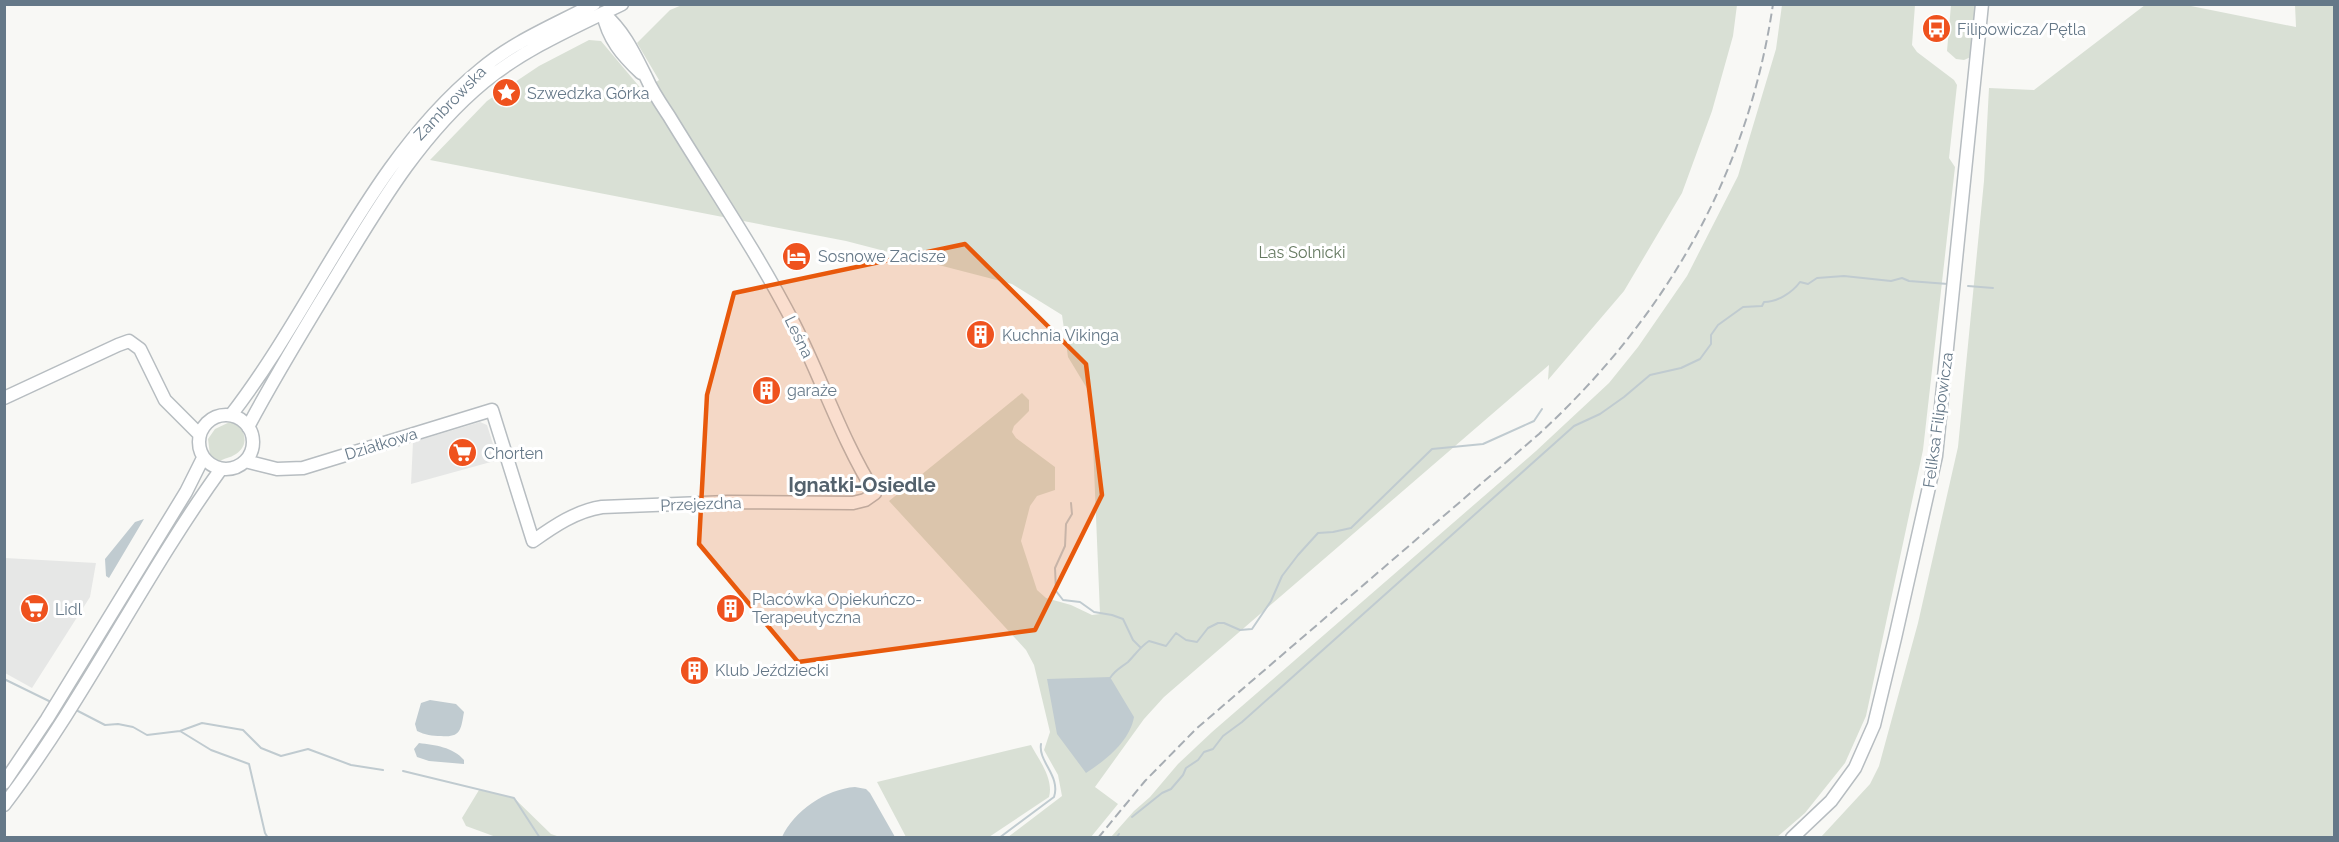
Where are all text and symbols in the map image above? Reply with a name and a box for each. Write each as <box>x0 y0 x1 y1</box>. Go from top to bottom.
bus stop icon: Filipowicza/Pętla <box>1920 13 1952 45</box>
place label: Filipowicza/Pętla <box>1957 20 2086 39</box>
street label: Zambrowska <box>410 62 490 144</box>
place icon: Szwedzka Górka <box>490 77 522 109</box>
place label: Szwedzka Górka <box>527 84 650 103</box>
hotel icon: Sosnowe Zacisze <box>781 240 813 272</box>
park label: Las Solnicki <box>1258 243 1346 262</box>
place label: Sosnowe Zacisze <box>818 247 946 266</box>
street label: Leśna <box>781 313 817 361</box>
building icon: Kuchnia Vikinga <box>965 319 997 351</box>
place label: Kuchnia Vikinga <box>1002 326 1119 345</box>
street label: Feliksa Filipowicza <box>1919 351 1957 489</box>
building icon: garaże <box>750 374 782 406</box>
place label: garaże <box>787 381 837 400</box>
street label: Działkowa <box>342 424 420 464</box>
supermarket icon: Chorten <box>447 437 479 469</box>
place label: Chorten <box>484 444 543 463</box>
district label: Ignatki-Osiedle <box>788 473 936 497</box>
street label: Przejezdna <box>660 493 742 515</box>
place label: Placówka Opiekuńczo- Terapeutyczna <box>752 590 922 627</box>
building icon: Placówka Opiekuńczo- Terapeutyczna <box>715 592 747 624</box>
supermarket icon: Lidl <box>18 593 50 625</box>
place label: Lidl <box>55 600 83 619</box>
building icon: Klub Jeździecki <box>678 654 710 686</box>
place label: Klub Jeździecki <box>715 661 829 680</box>

